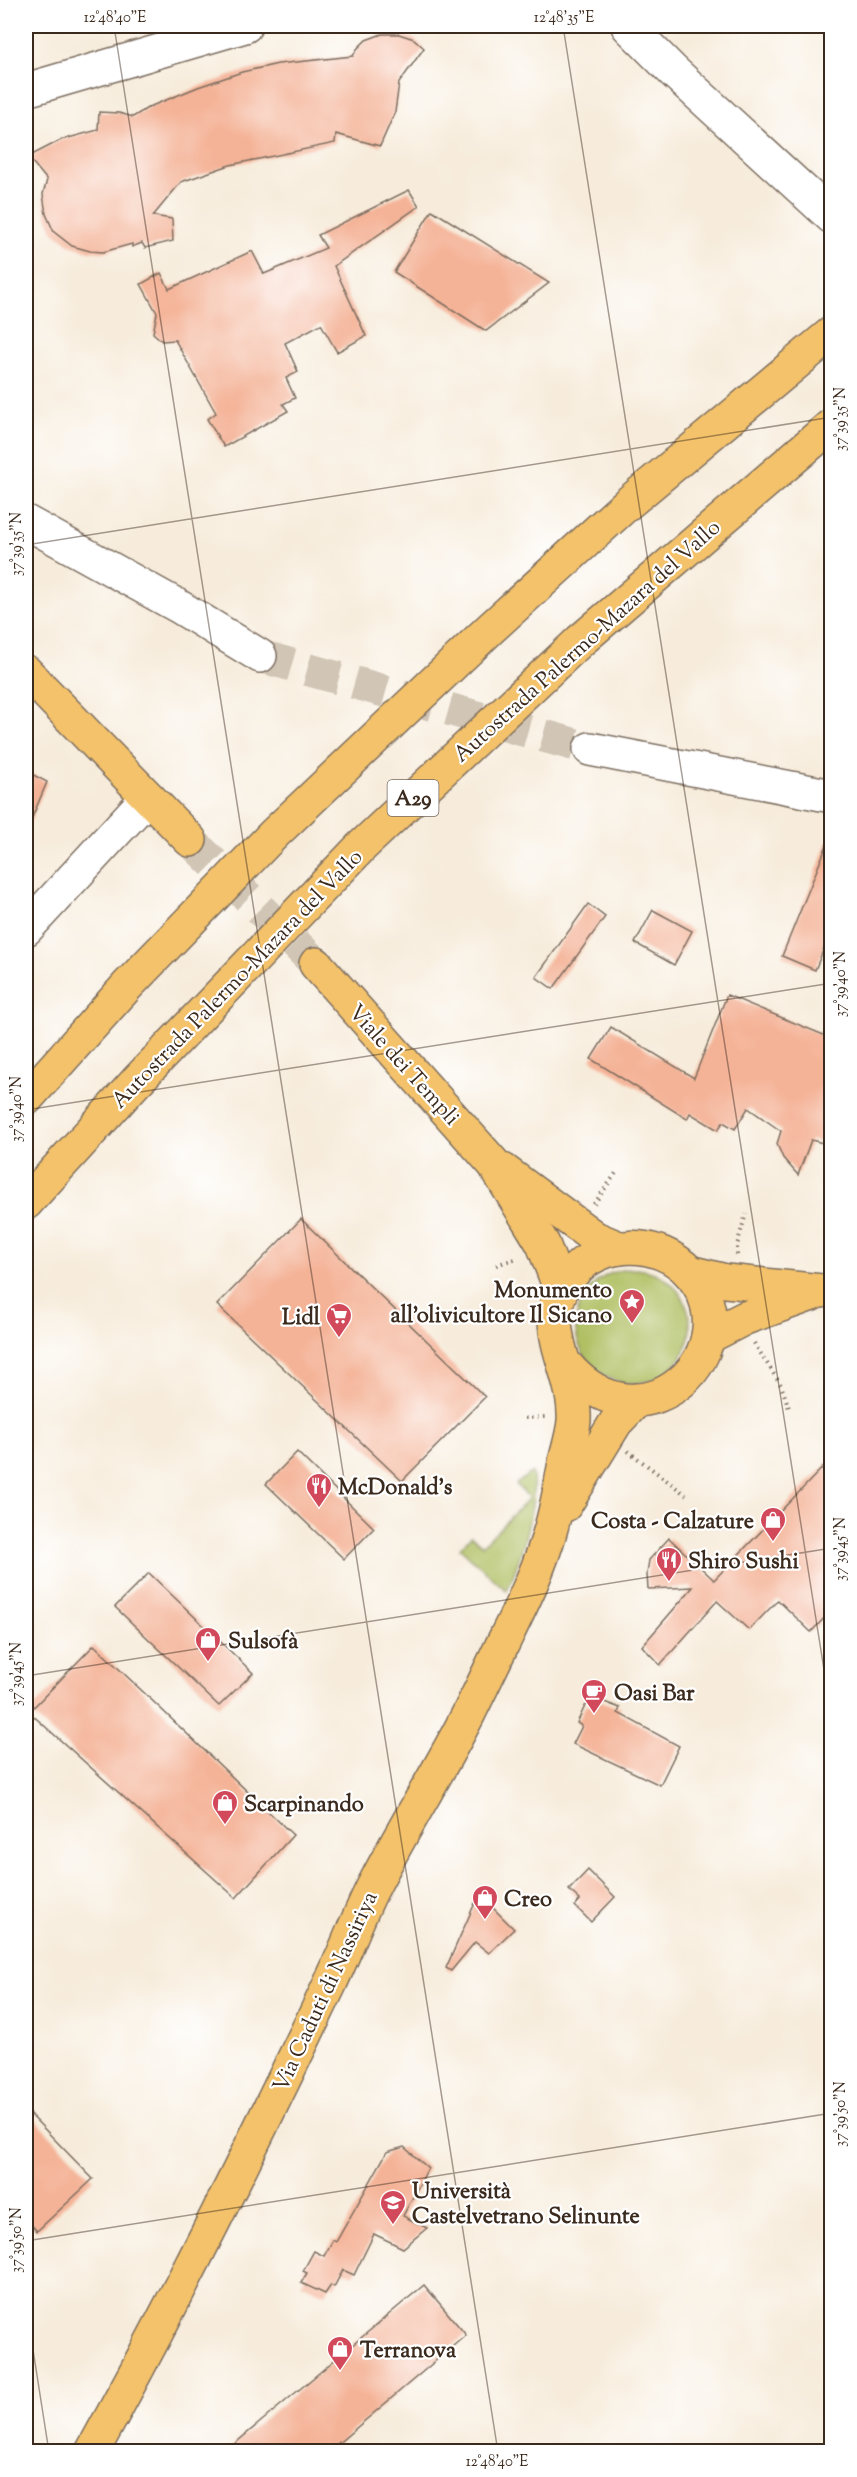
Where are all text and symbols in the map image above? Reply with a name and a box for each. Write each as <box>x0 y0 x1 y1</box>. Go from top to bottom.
text: 12°48'40"E <box>84 8 146 29</box>
text: 12°48'35"E <box>534 8 594 29</box>
text: 37°39'35"N <box>831 387 852 451</box>
text: 37°39'35"N <box>7 512 28 576</box>
street label: Autostrada Palermo-Mazara del Vallo <box>447 513 729 771</box>
road number: A29 <box>388 780 438 816</box>
street label: Autostrada Palermo-Mazara del Vallo <box>105 843 371 1117</box>
text: 37°39'40"N <box>831 951 852 1017</box>
street label: Viale dei Templi <box>340 998 466 1134</box>
text: 37°39'40"N <box>7 1076 28 1142</box>
place label: Monumento all'olivicultore Il Sicano <box>391 1276 612 1333</box>
place icon: Monumento all'olivicultore Il Sicano <box>617 1287 647 1325</box>
supermarket icon: Lidl <box>324 1301 354 1339</box>
place label: Lidl <box>282 1303 321 1335</box>
restaurant icon: McDonald's <box>304 1471 334 1509</box>
place label: McDonald's <box>338 1473 453 1505</box>
shop icon: Costa - Calzature <box>758 1505 788 1543</box>
place label: Costa - Calzature <box>591 1507 754 1539</box>
text: 37°39'45"N <box>831 1517 852 1581</box>
restaurant icon: Shiro Sushi <box>654 1545 684 1583</box>
place label: Shiro Sushi <box>688 1547 799 1579</box>
shop icon: Sulsofà <box>193 1625 223 1663</box>
place label: Sulsofà <box>228 1627 299 1659</box>
text: 37°39'45"N <box>7 1642 28 1706</box>
cafe icon: Oasi Bar <box>579 1677 609 1715</box>
place label: Oasi Bar <box>614 1679 695 1711</box>
shop icon: Scarpinando <box>210 1788 240 1826</box>
place label: Scarpinando <box>244 1790 364 1822</box>
shop icon: Creo <box>470 1883 500 1921</box>
place label: Creo <box>504 1885 552 1917</box>
street label: Via Caduti di Nassiriya <box>266 1887 387 2098</box>
text: 37°39'50"N <box>831 2081 852 2147</box>
place label: Università Castelvetrano Selinunte <box>412 2177 640 2234</box>
school or university icon: Università Castelvetrano Selinunte <box>378 2188 408 2226</box>
text: 37°39'50"N <box>7 2207 28 2273</box>
shop icon: Terranova <box>325 2334 355 2372</box>
place label: Terranova <box>360 2336 457 2368</box>
text: 12°48'40"E <box>466 2452 528 2473</box>

